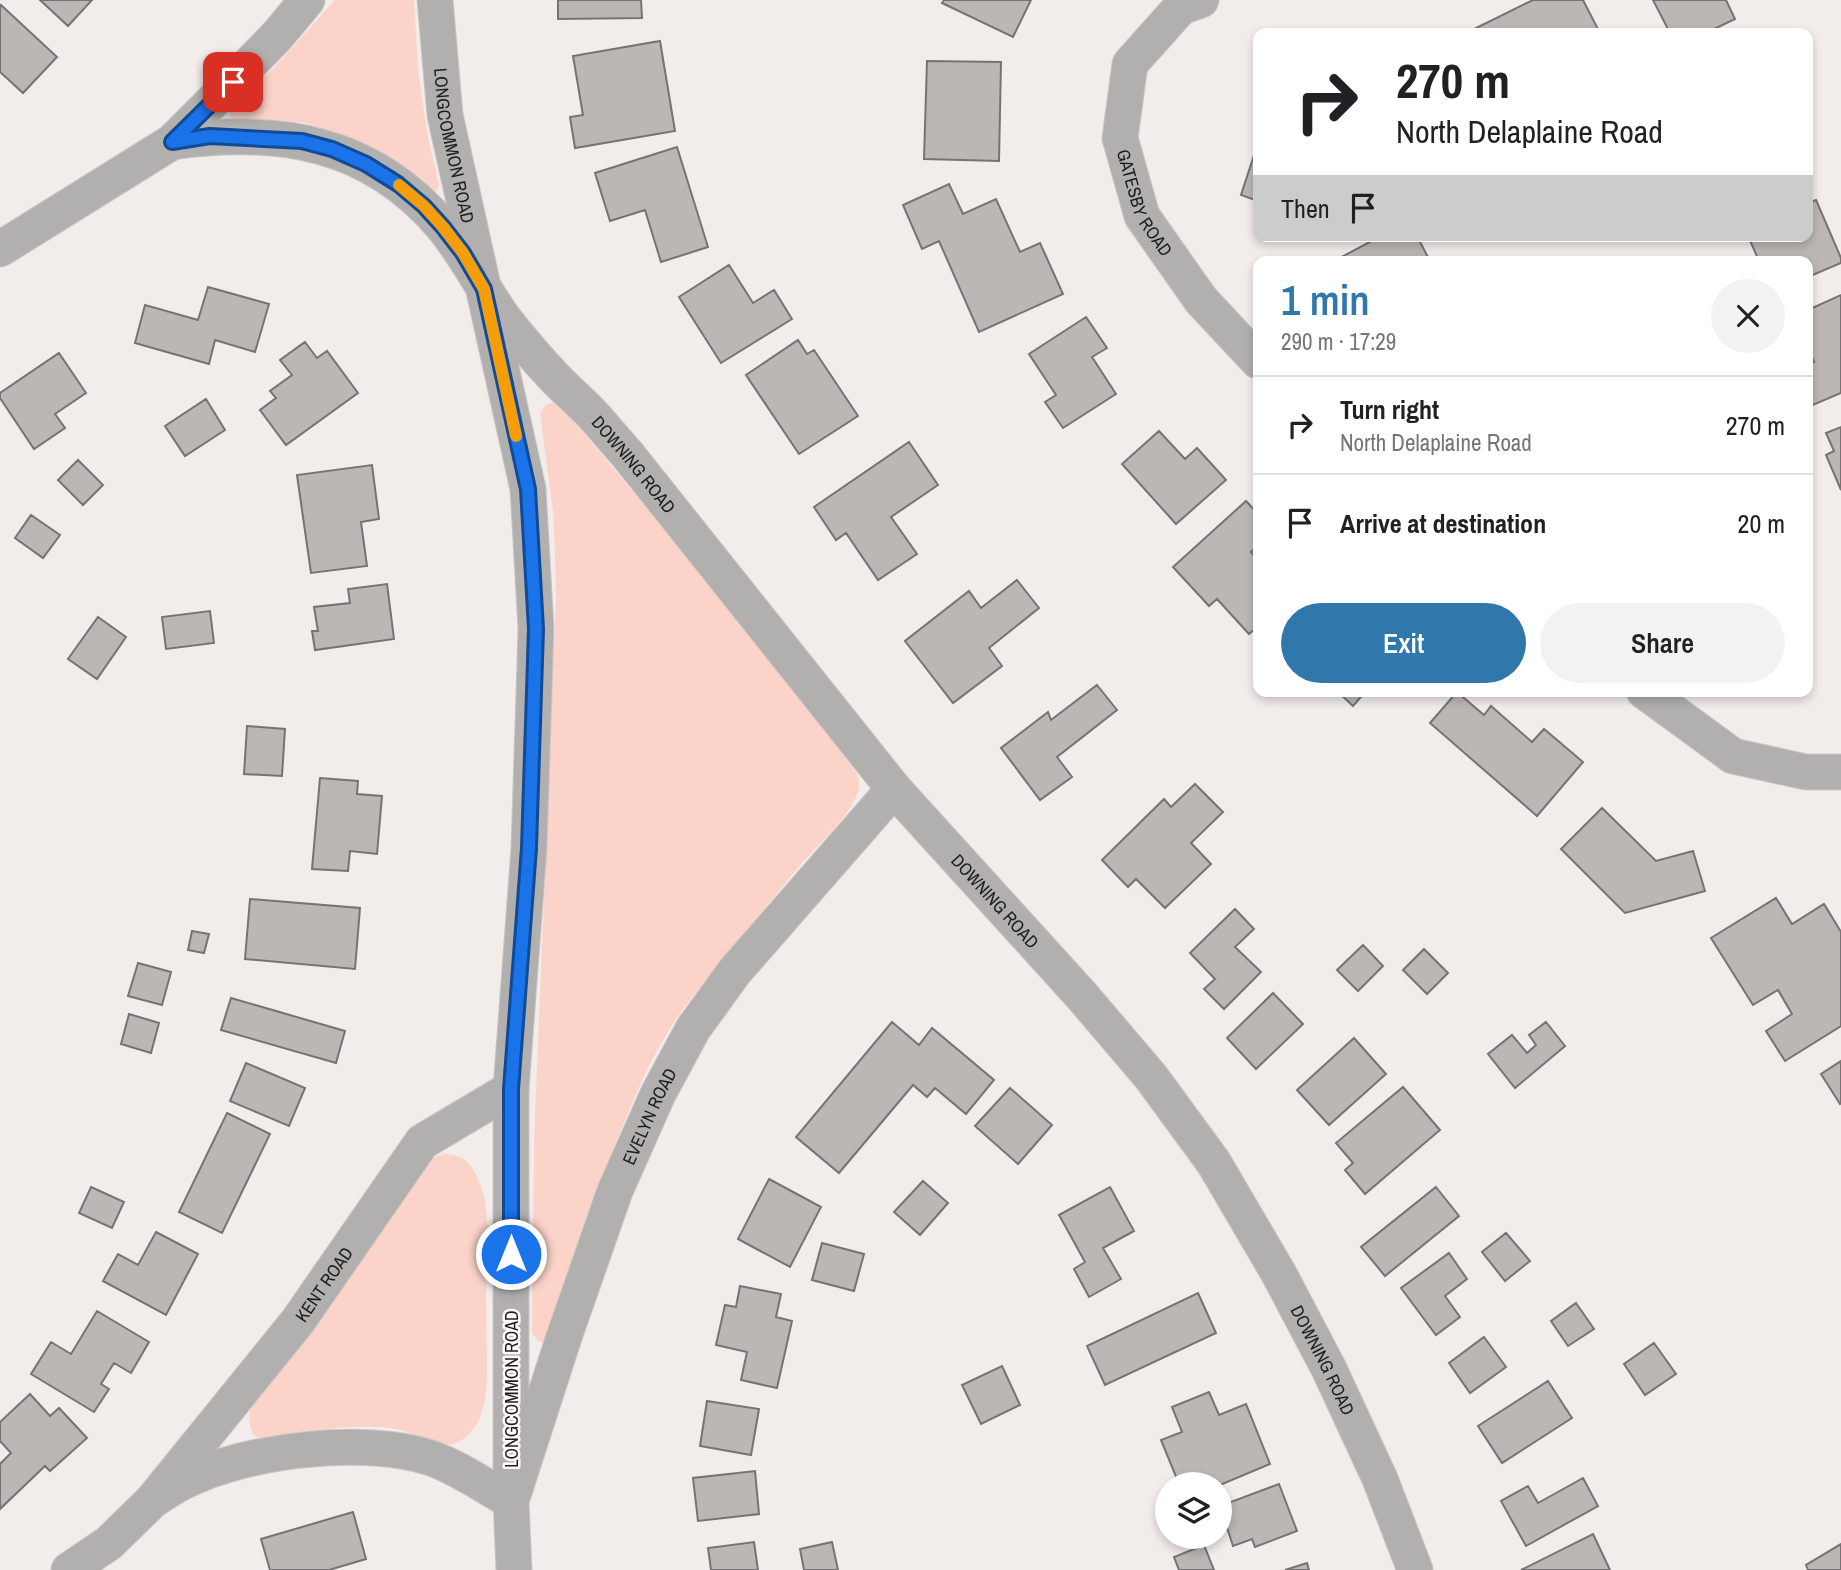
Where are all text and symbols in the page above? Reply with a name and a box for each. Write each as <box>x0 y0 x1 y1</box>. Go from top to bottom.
text: 270 m <box>1396 47 1510 113</box>
pin <box>203 52 263 112</box>
icon: right <box>1281 56 1372 147</box>
icon: arrive <box>214 63 252 101</box>
street label: LONGCOMMON ROAD <box>428 67 481 225</box>
text: North Delaplaine Road <box>1396 110 1663 153</box>
street label: GATESBY ROAD <box>1111 146 1179 261</box>
icon: arrive <box>1344 189 1382 227</box>
text: Then <box>1281 191 1330 226</box>
text: 1 min <box>1281 272 1370 328</box>
button: close <box>1711 279 1785 353</box>
text: 290 m · 17:29 <box>1281 326 1396 357</box>
text: Turn right <box>1340 392 1439 427</box>
icon: right <box>1281 406 1319 444</box>
text: 270 m <box>1726 408 1785 443</box>
street label: DOWNING ROAD <box>586 410 682 518</box>
text: North Delaplaine Road <box>1340 427 1532 458</box>
icon: arrive <box>1281 504 1319 542</box>
text: Arrive at destination <box>1340 506 1546 541</box>
text: 20 m <box>1738 506 1785 541</box>
button: Exit <box>1281 603 1526 683</box>
button: Share <box>1540 603 1785 683</box>
street label: DOWNING ROAD <box>946 848 1045 954</box>
street label: EVELYN ROAD <box>616 1063 682 1169</box>
position arrow <box>474 1217 548 1291</box>
street label: KENT ROAD <box>289 1242 358 1327</box>
street label: DOWNING ROAD <box>1285 1301 1361 1419</box>
street label: LONGCOMMON ROAD <box>499 1310 524 1468</box>
map controls <box>1155 1472 1232 1549</box>
button: layers <box>1155 1472 1232 1549</box>

